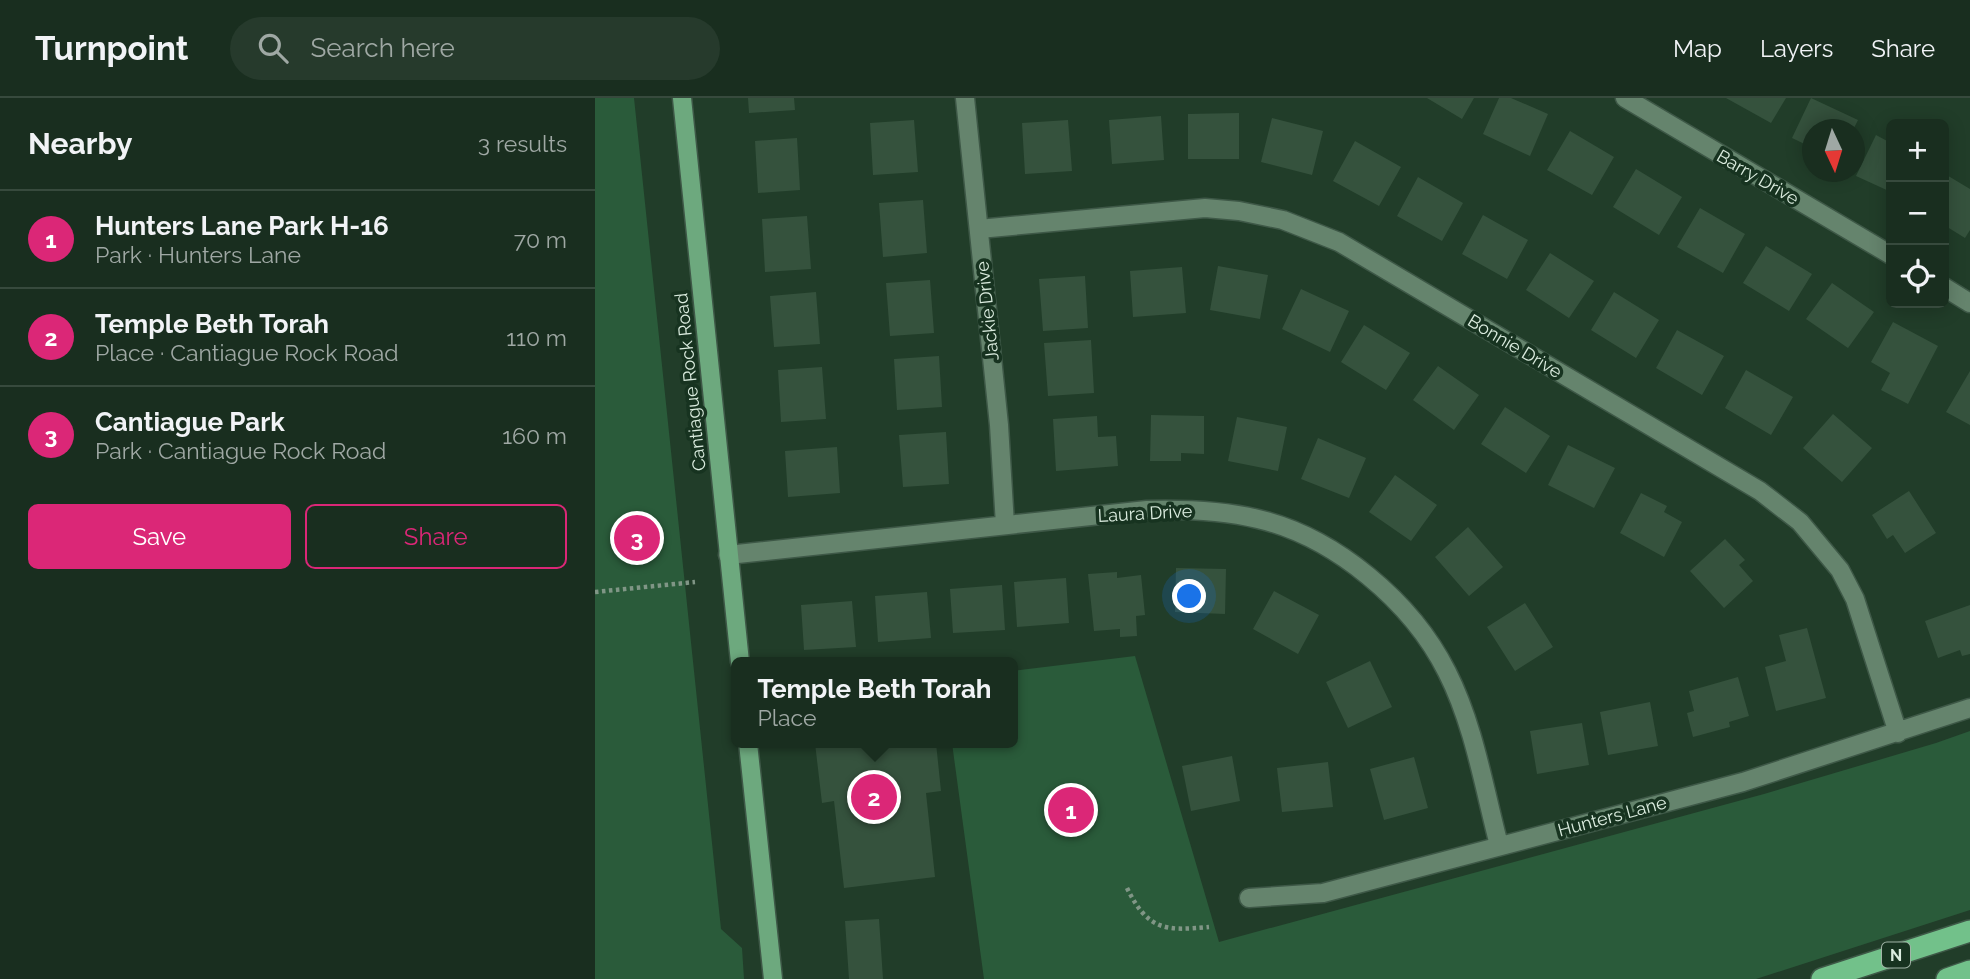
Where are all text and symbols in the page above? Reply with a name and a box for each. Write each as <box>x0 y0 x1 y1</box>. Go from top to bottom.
search box <box>230 17 720 80</box>
text: Turnpoint <box>35 29 188 68</box>
icon: search <box>254 29 292 67</box>
text: Search here <box>310 33 455 63</box>
text: Map <box>1673 34 1722 63</box>
text: Layers <box>1760 34 1833 63</box>
text: Share <box>1871 34 1935 63</box>
north arrow <box>1802 119 1865 182</box>
map controls <box>1886 119 1949 308</box>
button: + <box>1886 119 1949 182</box>
text: Nearby <box>28 126 132 161</box>
text: 3 results <box>478 130 567 157</box>
street label: Barry Drive <box>1713 145 1803 209</box>
button: − <box>1886 182 1949 245</box>
text: Hunters Lane Park H-16 <box>95 211 389 241</box>
text: 1 <box>45 226 57 253</box>
text: 70 m <box>514 226 567 253</box>
text: Park · Hunters Lane <box>95 241 301 268</box>
button: locate <box>1886 245 1949 308</box>
street label: Jackie Drive <box>971 260 1003 362</box>
street label: Cantiague Rock Road <box>670 292 710 472</box>
text: Temple Beth Torah <box>95 309 329 339</box>
street label: Bonnie Drive <box>1464 310 1566 382</box>
text: 2 <box>45 324 57 351</box>
text: 110 m <box>506 324 567 351</box>
text: Place · Cantiague Rock Road <box>95 339 398 366</box>
text: Cantiague Park <box>95 407 285 437</box>
text: 3 <box>45 422 57 449</box>
text: 160 m <box>502 422 567 449</box>
text: Park · Cantiague Rock Road <box>95 437 386 464</box>
street label: Laura Drive <box>1097 500 1193 526</box>
button: Save <box>28 504 291 569</box>
button: Share <box>305 504 567 569</box>
pin: 3 <box>614 512 660 564</box>
your location <box>1172 579 1206 613</box>
popup <box>731 657 1018 748</box>
text: Temple Beth Torah <box>757 674 992 704</box>
text: Place <box>757 704 817 731</box>
pin: 2 <box>851 771 897 823</box>
pin: 1 <box>1048 784 1094 836</box>
street label: Hunters Lane <box>1555 791 1669 841</box>
road number: N <box>1882 942 1910 968</box>

